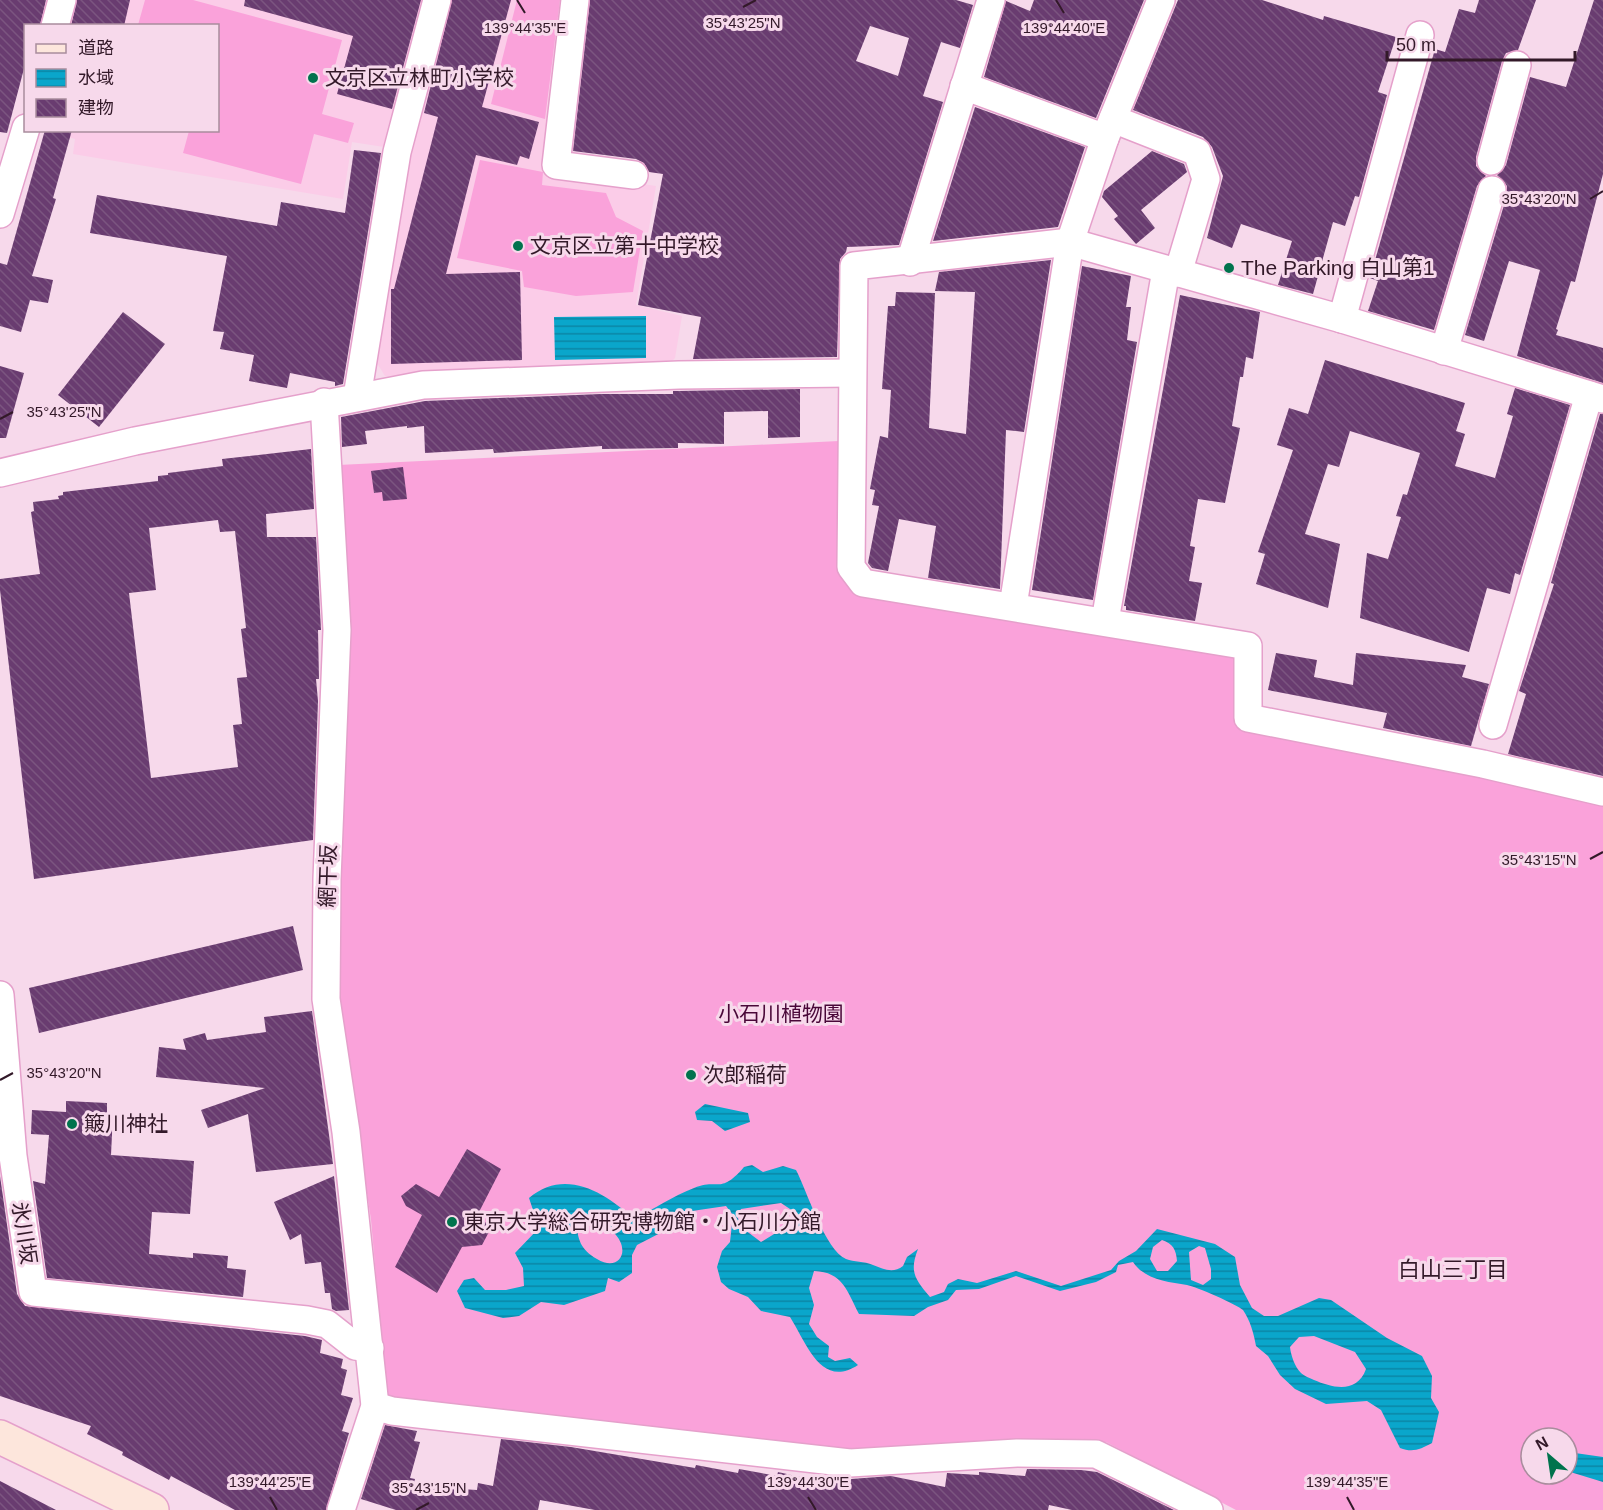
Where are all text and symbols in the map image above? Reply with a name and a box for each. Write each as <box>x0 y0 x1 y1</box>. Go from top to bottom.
text: 35°43'25"N <box>705 14 781 31</box>
text: 139°44'35"E <box>484 19 566 36</box>
text: 139°44'40"E <box>1023 19 1105 36</box>
legend <box>24 24 219 132</box>
scale bar <box>1387 24 1574 62</box>
text: 50 m <box>1396 35 1436 55</box>
text: 道路 <box>78 38 114 58</box>
place label: 文京区立林町小学校 <box>325 66 514 89</box>
text: 水域 <box>78 68 114 88</box>
marker: 文京区立林町小学校 <box>306 71 320 85</box>
text: 建物 <box>78 98 114 118</box>
text: 35°43'20"N <box>1501 190 1577 207</box>
place label: 文京区立第十中学校 <box>530 234 719 257</box>
marker: 文京区立第十中学校 <box>511 239 525 253</box>
place label: The Parking 白山第1 <box>1241 256 1435 279</box>
marker: The Parking 白山第1 <box>1222 261 1236 275</box>
text: 35°43'25"N <box>26 403 102 420</box>
street label: 網干坂 <box>315 844 340 908</box>
text: 35°43'15"N <box>1501 851 1577 868</box>
park label: 小石川植物園 <box>718 1002 844 1025</box>
place label: 次郎稲荷 <box>703 1063 787 1086</box>
text: 35°43'20"N <box>26 1064 102 1081</box>
marker: 次郎稲荷 <box>684 1068 698 1082</box>
place label: 簸川神社 <box>84 1112 168 1135</box>
marker: 簸川神社 <box>65 1117 79 1131</box>
street label: 氷川坂 <box>8 1200 41 1266</box>
place label: 東京大学総合研究博物館・小石川分館 <box>464 1210 821 1233</box>
marker: 東京大学総合研究博物館・小石川分館 <box>445 1215 459 1229</box>
district label: 白山三丁目 <box>1398 1257 1508 1282</box>
north arrow <box>1519 1426 1579 1486</box>
text: N <box>1533 1433 1551 1454</box>
text: 139°44'25"E <box>229 1473 311 1490</box>
text: 139°44'30"E <box>767 1473 849 1490</box>
text: 139°44'35"E <box>1306 1473 1388 1490</box>
text: 35°43'15"N <box>391 1479 467 1496</box>

